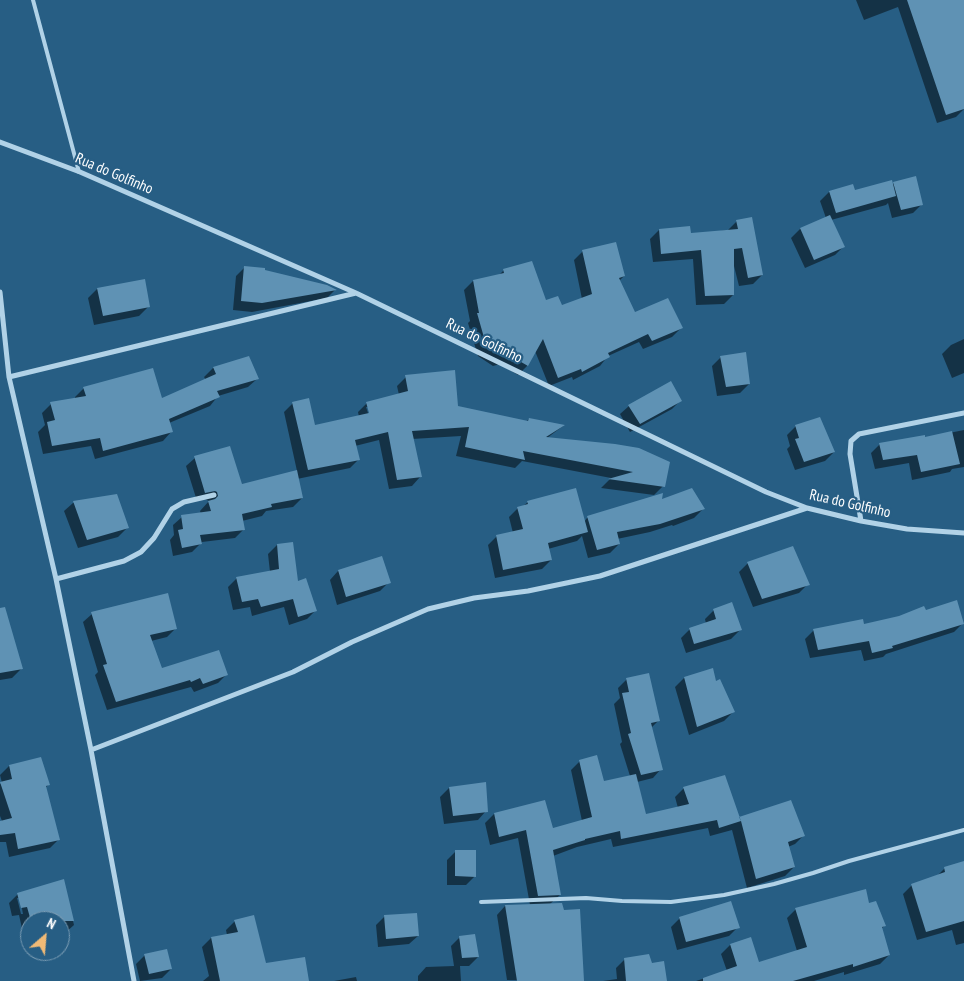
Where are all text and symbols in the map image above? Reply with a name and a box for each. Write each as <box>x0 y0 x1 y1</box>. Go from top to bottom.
street label: Rua do Golfinho <box>72 150 156 198</box>
street label: Rua do Golfinho <box>443 315 525 367</box>
street label: Rua do Golfinho <box>808 486 892 522</box>
north arrow <box>20 911 70 961</box>
text: N <box>44 914 59 933</box>

